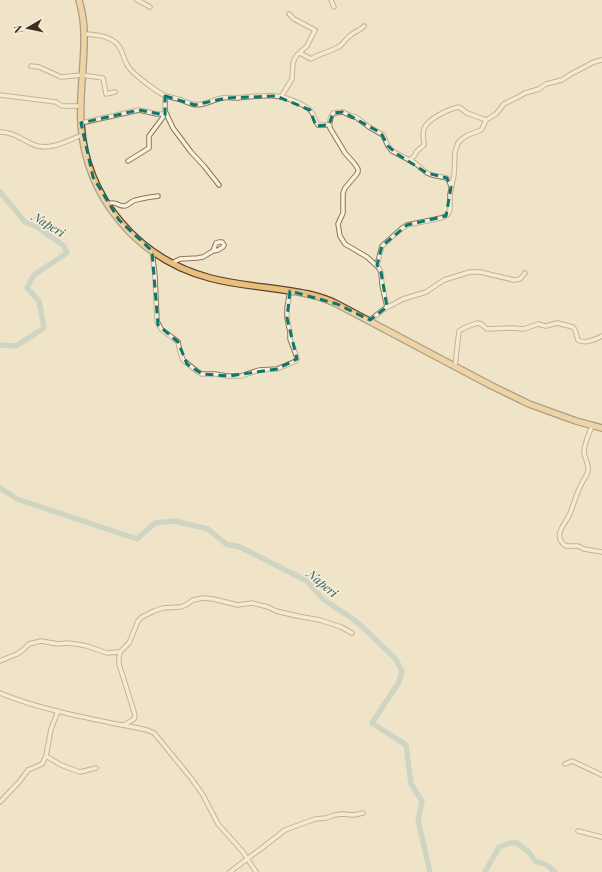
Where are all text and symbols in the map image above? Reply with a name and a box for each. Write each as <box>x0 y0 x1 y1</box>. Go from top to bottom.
north arrow <box>8 8 48 48</box>
text: N <box>10 24 26 35</box>
water label: Naperi <box>29 207 69 240</box>
water label: Naperi <box>304 565 342 601</box>

